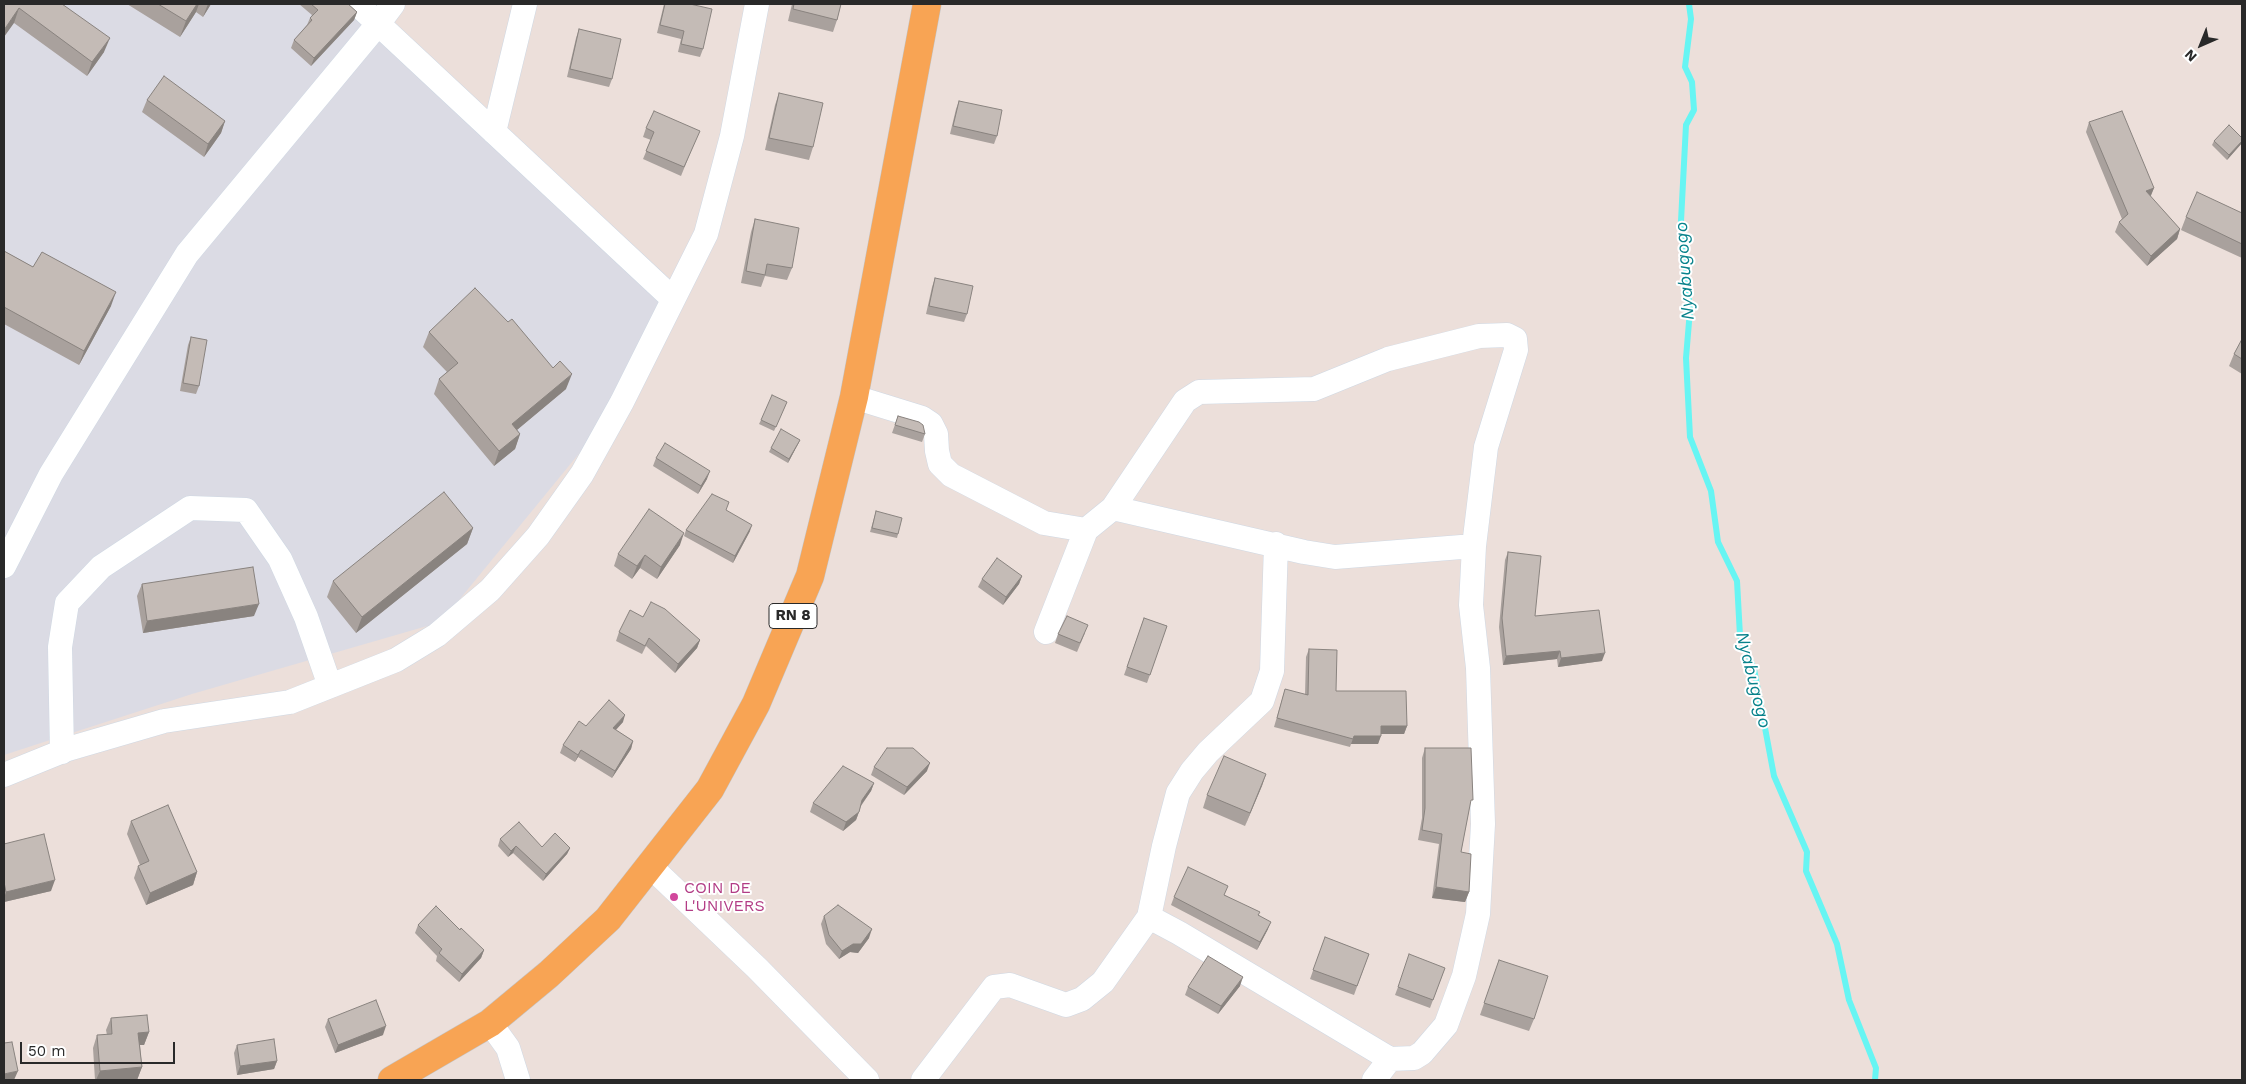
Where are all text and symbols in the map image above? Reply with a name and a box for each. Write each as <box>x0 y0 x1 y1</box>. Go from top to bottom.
north arrow <box>2176 20 2226 70</box>
text: N <box>2181 46 2200 65</box>
water label: Nyabugogo <box>1671 221 1699 321</box>
road number: RN 8 <box>769 604 817 628</box>
water label: Nyabugogo <box>1731 629 1775 731</box>
place label: COIN DE L'UNIVERS <box>684 878 765 916</box>
marker: COIN DE L'UNIVERS <box>668 891 680 903</box>
scale bar <box>22 1032 178 1064</box>
text: 50 m <box>28 1042 65 1060</box>

